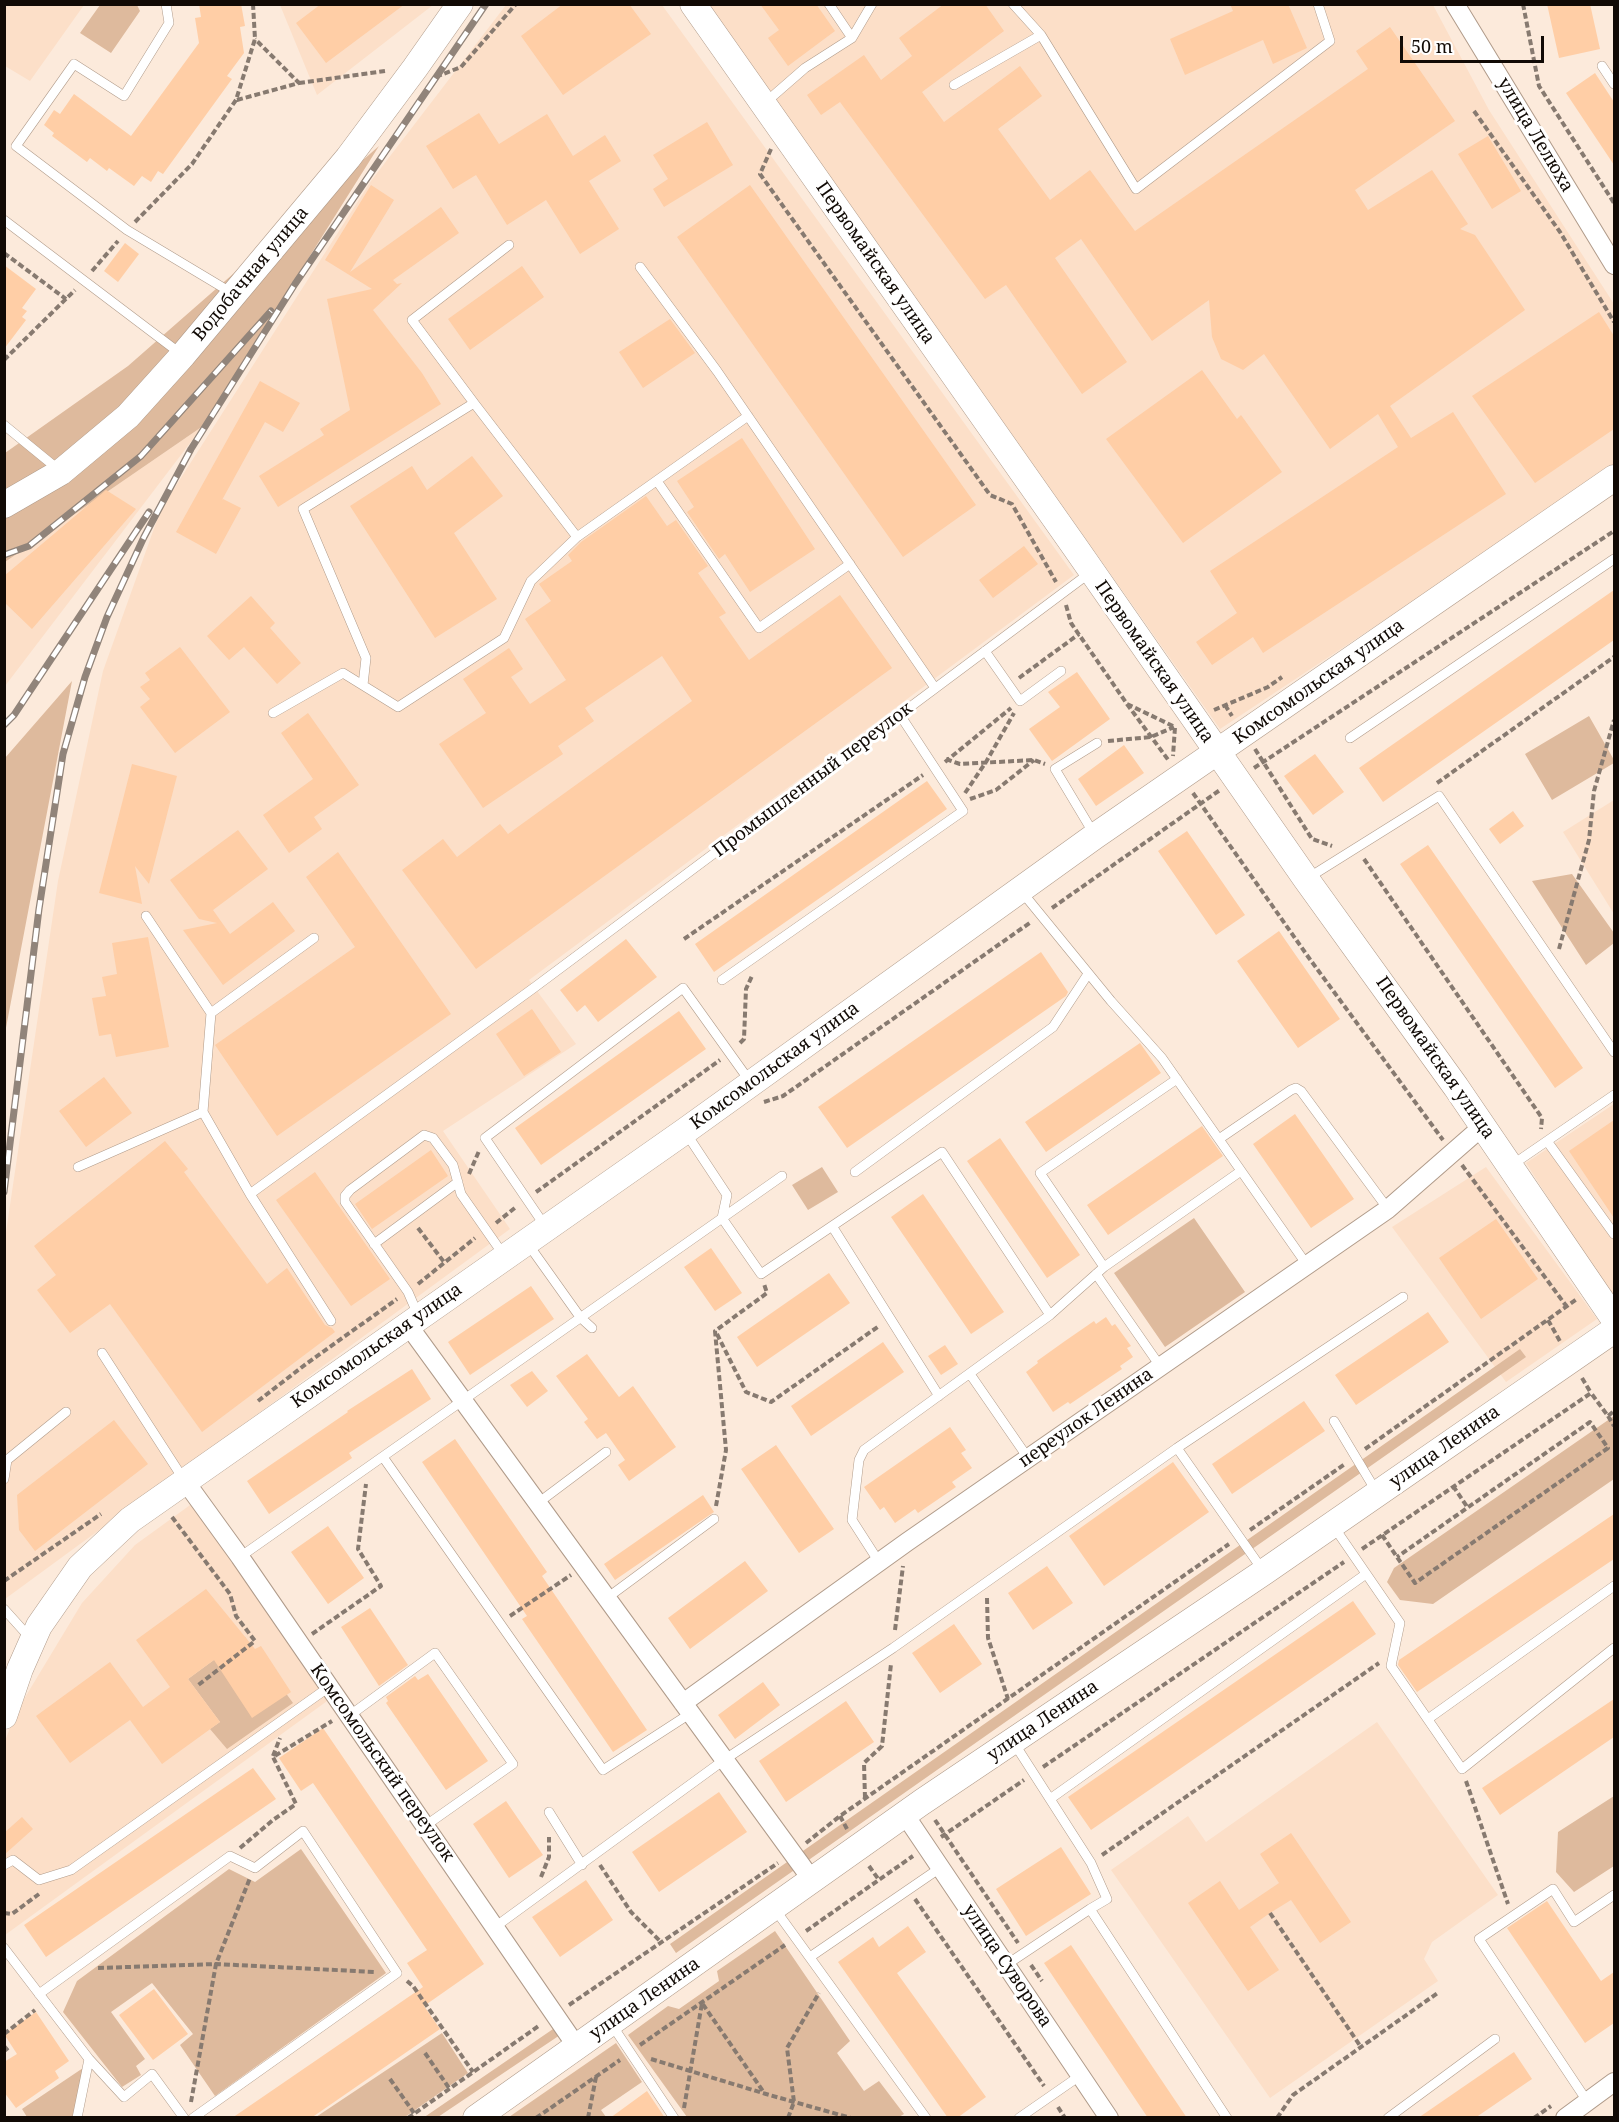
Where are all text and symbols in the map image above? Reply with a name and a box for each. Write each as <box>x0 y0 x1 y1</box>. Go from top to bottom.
scale bar <box>1403 24 1547 62</box>
text: 50 m <box>1411 34 1453 58</box>
street label: улица Лелюха <box>1492 74 1578 196</box>
street label: Первомайская улица <box>811 178 939 348</box>
street label: Водобачная улица <box>189 202 313 346</box>
street label: Первомайская улица <box>1090 577 1218 747</box>
street label: Комсомольская улица <box>1229 615 1409 749</box>
street label: Промышленный переулок <box>709 698 917 862</box>
street label: Первомайская улица <box>1371 973 1499 1143</box>
street label: Комсомольская улица <box>686 997 864 1135</box>
street label: Комсомольская улица <box>287 1279 467 1413</box>
street label: переулок Ленина <box>1015 1364 1157 1472</box>
street label: улица Ленина <box>1386 1401 1504 1493</box>
street label: Комсомольский переулок <box>305 1660 459 1866</box>
street label: улица Ленина <box>983 1676 1103 1766</box>
street label: улица Суворова <box>958 1900 1056 2032</box>
street label: улица Ленина <box>586 1953 704 2045</box>

